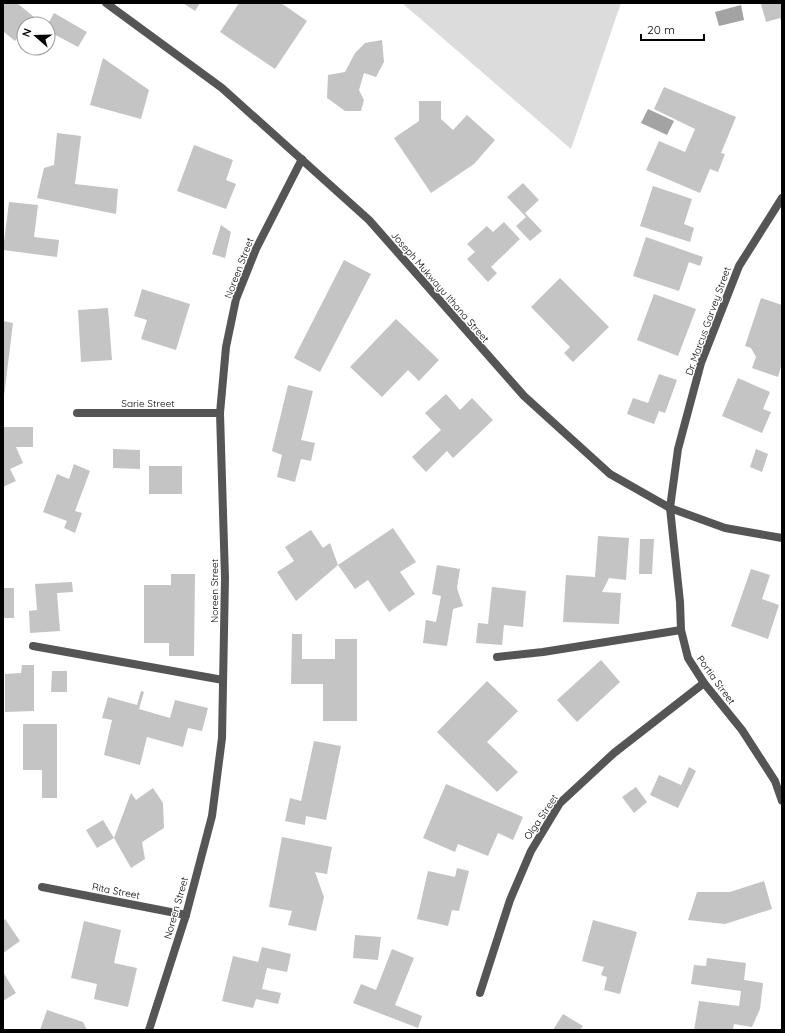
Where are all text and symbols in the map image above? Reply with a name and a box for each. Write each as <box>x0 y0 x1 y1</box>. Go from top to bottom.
north arrow <box>16 16 56 56</box>
scale bar <box>641 16 704 42</box>
text: 20 m <box>647 22 675 37</box>
text: N <box>19 26 35 39</box>
street label: Joseph Mukwayu Ithana Street <box>388 229 492 346</box>
street label: Noreen Street <box>221 235 257 300</box>
street label: Dr. Marcus Garvey Street <box>682 264 734 377</box>
street label: Sarie Street <box>121 397 175 410</box>
street label: Noreen Street <box>208 558 221 623</box>
street label: Portia Street <box>694 653 738 708</box>
street label: Olga Street <box>521 791 561 842</box>
street label: Noreen Street <box>161 875 191 941</box>
street label: Rita Street <box>91 880 142 902</box>

